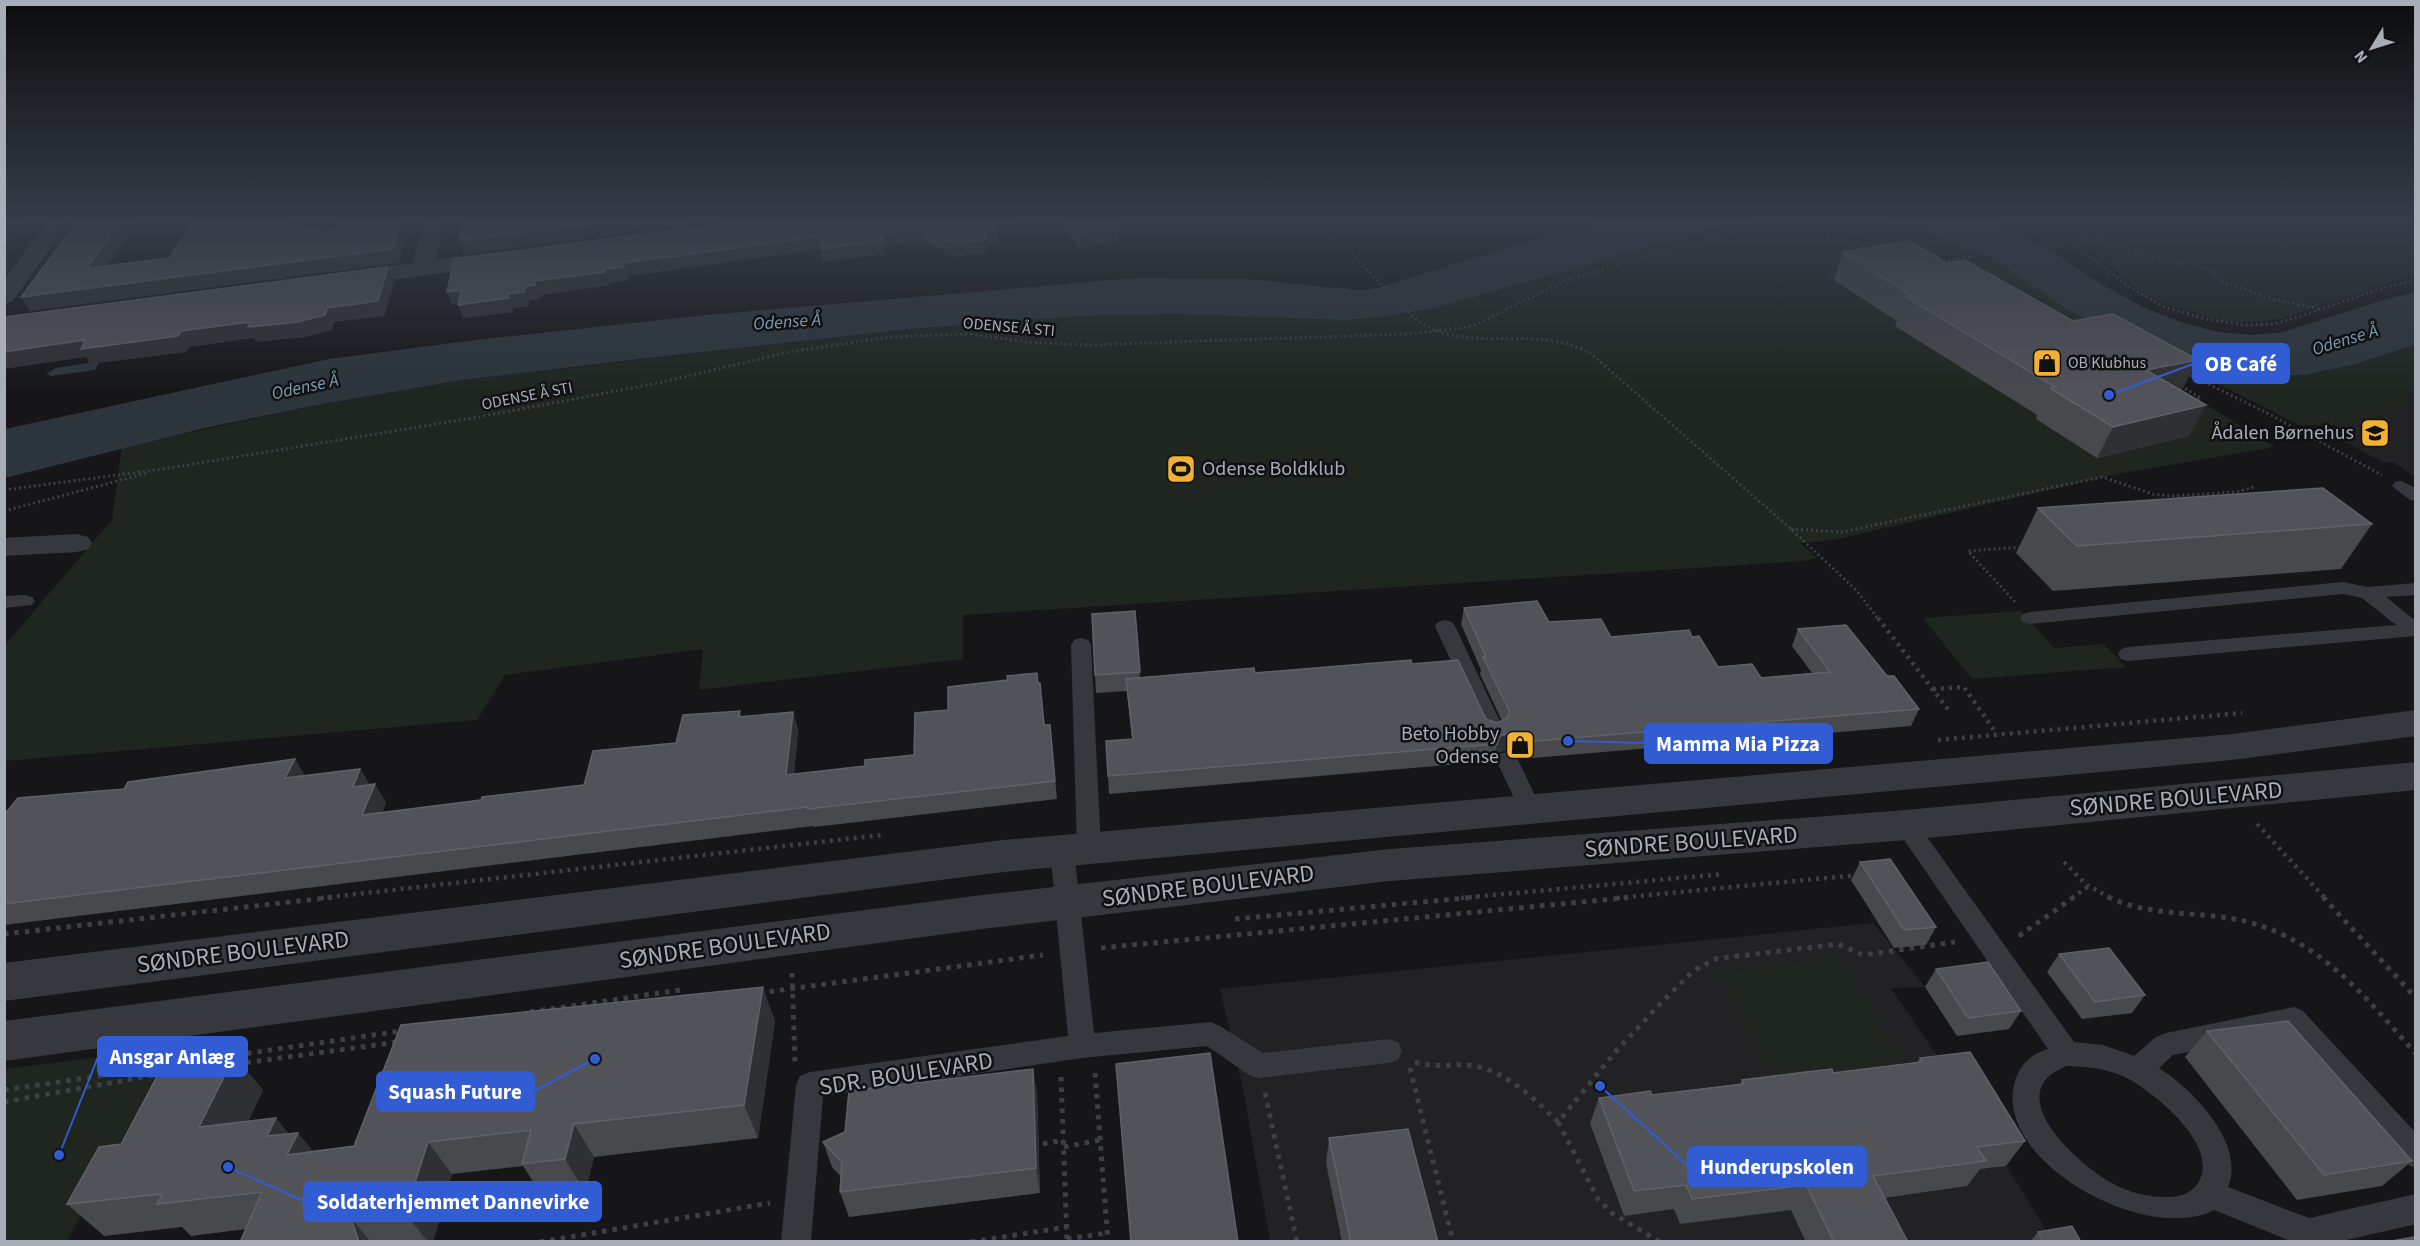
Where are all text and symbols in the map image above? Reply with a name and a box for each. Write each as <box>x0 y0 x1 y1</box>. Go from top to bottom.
north arrow <box>2342 18 2402 78</box>
text: N <box>2349 46 2373 68</box>
water label: Odense Å <box>752 307 822 337</box>
street label: ODENSE Å STI <box>962 312 1056 342</box>
water label: Odense Å <box>2309 318 2381 362</box>
callout: OB Café <box>2193 344 2289 383</box>
shop icon: OB Klubhus <box>2031 347 2063 379</box>
text: OB Café <box>2205 349 2277 379</box>
place label: OB Klubhus <box>2068 352 2147 374</box>
water label: Odense Å <box>269 368 341 406</box>
street label: ODENSE Å STI <box>480 376 574 416</box>
school or university icon: Ådalen Børnehus <box>2359 417 2391 449</box>
place label: Ådalen Børnehus <box>2211 419 2354 447</box>
sports icon: Odense Boldklub <box>1165 453 1197 485</box>
place label: Odense Boldklub <box>1202 455 1345 483</box>
place label: Beto Hobby Odense <box>1401 720 1500 771</box>
callout: Mamma Mia Pizza <box>1645 724 1832 763</box>
shop icon: Beto Hobby Odense <box>1504 729 1536 761</box>
text: Mamma Mia Pizza <box>1656 729 1820 759</box>
street label: SØNDRE BOULEVARD <box>2068 772 2284 826</box>
street label: SØNDRE BOULEVARD <box>1583 817 1799 867</box>
street label: SØNDRE BOULEVARD <box>1100 856 1316 916</box>
street label: SØNDRE BOULEVARD <box>617 914 833 978</box>
street label: SØNDRE BOULEVARD <box>135 922 351 982</box>
callout: Ansgar Anlæg <box>98 1037 247 1076</box>
text: Ansgar Anlæg <box>108 1042 235 1072</box>
street label: SDR. BOULEVARD <box>817 1043 995 1105</box>
callout: Squash Future <box>377 1072 534 1111</box>
text: Squash Future <box>388 1077 522 1107</box>
callout: Hunderupskolen <box>1688 1147 1866 1186</box>
text: Hunderupskolen <box>1700 1152 1854 1182</box>
callout: Soldaterhjemmet Dannevirke <box>304 1182 601 1221</box>
text: Soldaterhjemmet Dannevirke <box>317 1187 589 1217</box>

